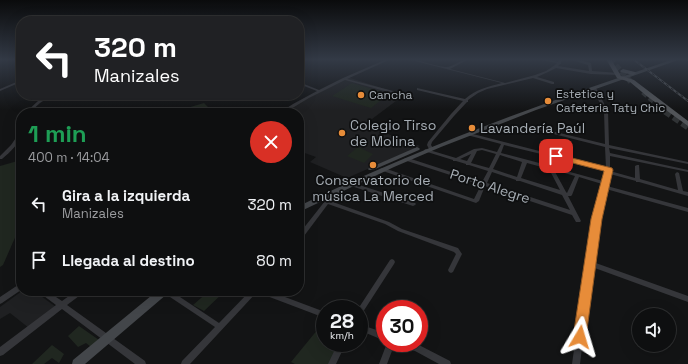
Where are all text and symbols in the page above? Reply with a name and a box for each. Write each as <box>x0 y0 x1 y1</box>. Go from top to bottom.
text: 320 m <box>94 29 177 65</box>
icon: left <box>28 32 80 84</box>
text: Manizales <box>94 64 180 87</box>
place label: Estetica y Cafeteria Taty Chic <box>556 86 665 116</box>
place label: Cancha <box>369 87 412 103</box>
marker: Cancha <box>356 90 366 100</box>
marker: Estetica y Cafeteria Taty Chic <box>543 96 553 106</box>
place label: Colegio Tirso de Molina <box>350 116 436 150</box>
text: 1 min <box>28 118 87 149</box>
place label: Lavandería Paúl <box>480 119 585 137</box>
button: close <box>250 121 292 163</box>
marker: Lavandería Paúl <box>467 123 477 133</box>
marker: Colegio Tirso de Molina <box>337 128 347 138</box>
pin <box>539 139 573 173</box>
icon: arrive <box>545 145 567 167</box>
text: 400 m · 14:04 <box>28 149 110 166</box>
marker: Conservatorio de música La Merced <box>368 160 378 170</box>
street label: Porto Alegre <box>448 165 532 207</box>
place label: Conservatorio de música La Merced <box>312 171 434 205</box>
text: Gira a la izquierda <box>62 186 190 205</box>
icon: left <box>28 193 50 215</box>
text: 320 m <box>248 195 292 214</box>
text: Manizales <box>62 205 124 222</box>
icon: arrive <box>28 249 50 271</box>
text: Llegada al destino <box>62 251 195 270</box>
text: 80 m <box>256 251 292 270</box>
speed limit sign: 30 <box>376 300 428 352</box>
text: 28 <box>330 308 354 334</box>
map controls <box>632 308 676 352</box>
button: sound <box>632 308 676 352</box>
position arrow <box>559 316 601 358</box>
text: km/h <box>330 329 354 342</box>

